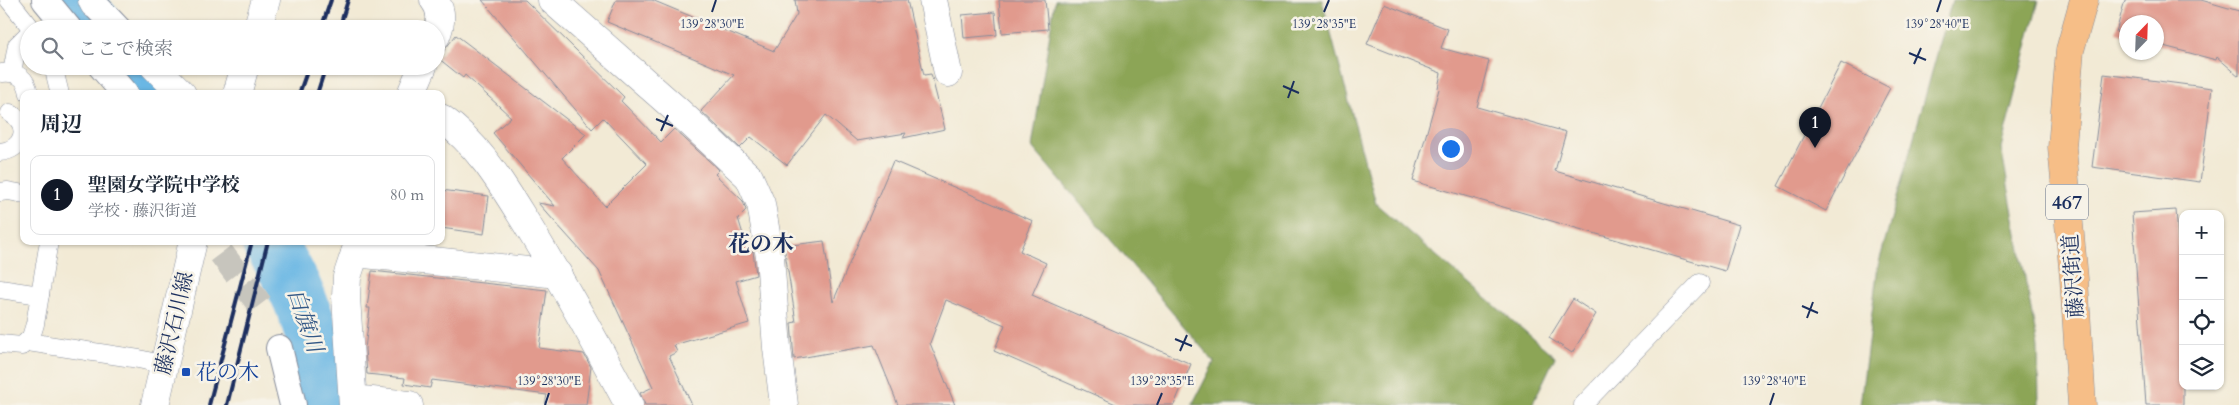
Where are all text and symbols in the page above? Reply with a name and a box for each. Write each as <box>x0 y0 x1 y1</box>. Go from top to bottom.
north arrow <box>2119 15 2164 60</box>
text: 139°28'30"E <box>680 16 744 32</box>
text: 139°28'35"E <box>1292 16 1356 32</box>
text: 139°28'40"E <box>1905 16 1969 32</box>
search box <box>20 20 445 75</box>
icon: search <box>38 34 66 62</box>
text: ここで検索 <box>78 36 173 62</box>
pin: 1 <box>1799 107 1831 148</box>
text: 周辺 <box>40 110 82 139</box>
your location <box>1438 136 1464 162</box>
text: 聖園女学院中学校 <box>88 172 240 198</box>
text: 1 <box>53 184 61 206</box>
text: 80 m <box>390 184 424 206</box>
road number: 467 <box>2046 184 2088 220</box>
text: 学校 · 藤沢街道 <box>88 200 197 222</box>
map controls <box>2179 210 2224 390</box>
button: + <box>2179 210 2224 255</box>
district label: 花の木 <box>728 229 794 259</box>
street label: 藤沢街道 <box>2056 233 2091 319</box>
button: − <box>2179 255 2224 300</box>
street label: 藤沢石川線 <box>149 269 200 378</box>
water label: 白旗川 <box>280 284 331 358</box>
button: locate <box>2179 300 2224 345</box>
button: layers <box>2179 345 2224 390</box>
place label: 花の木 <box>196 358 259 387</box>
marker: 花の木 <box>180 366 192 378</box>
text: 139°28'30"E <box>517 373 581 389</box>
text: 139°28'35"E <box>1130 373 1194 389</box>
text: 139°28'40"E <box>1742 373 1806 389</box>

